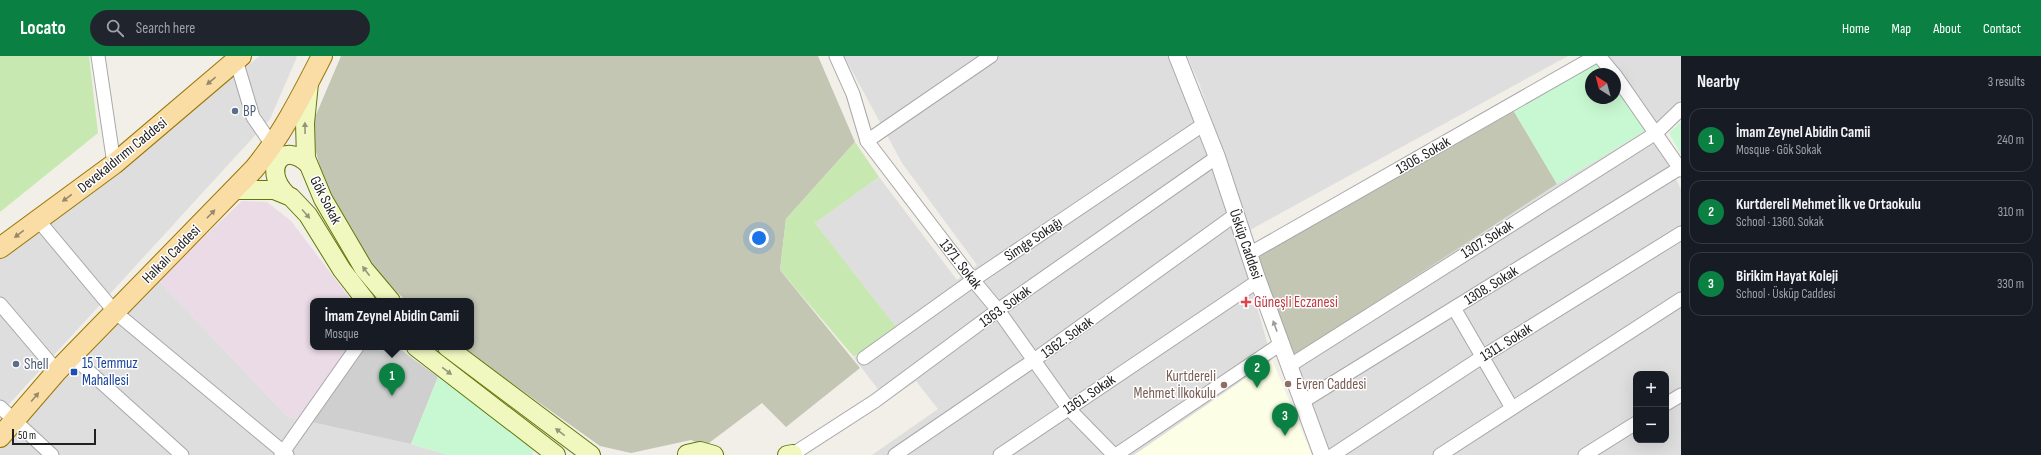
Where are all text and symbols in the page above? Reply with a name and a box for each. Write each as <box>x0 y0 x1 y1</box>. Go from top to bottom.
search box <box>90 10 370 46</box>
text: Locato <box>20 17 66 40</box>
icon: search <box>104 17 126 39</box>
text: Search here <box>136 19 195 38</box>
text: Home <box>1842 20 1870 37</box>
text: Map <box>1892 20 1911 37</box>
text: About <box>1933 20 1961 37</box>
text: Contact <box>1983 20 2021 37</box>
north arrow <box>1585 68 1621 104</box>
text: Nearby <box>1697 72 1740 92</box>
text: 3 results <box>1988 74 2025 90</box>
one-way arrow <box>206 77 216 86</box>
place label: BP <box>243 102 256 121</box>
marker: BP <box>230 106 240 116</box>
street label: Devekaldırımı Caddesi <box>74 113 171 197</box>
one-way arrow <box>302 121 308 134</box>
text: İmam Zeynel Abidin Camii <box>1736 123 1870 142</box>
street label: 1306. Sokak <box>1393 132 1454 179</box>
text: 1 <box>1708 132 1714 148</box>
text: 240 m <box>1997 132 2024 148</box>
text: Mosque · Gök Sokak <box>1736 142 1821 158</box>
street label: Gök Sokak <box>305 173 346 228</box>
one-way arrow <box>61 194 72 203</box>
text: Kurtdereli Mehmet İlk ve Ortaokulu <box>1736 195 1921 214</box>
text: 2 <box>1708 204 1714 220</box>
text: 310 m <box>1998 204 2024 220</box>
street label: Üsküp Caddesi <box>1225 207 1266 282</box>
one-way arrow <box>206 209 216 219</box>
one-way arrow <box>302 209 311 220</box>
street label: Simge Sokağı <box>1001 213 1066 266</box>
text: School · 1360. Sokak <box>1736 214 1824 230</box>
street label: 1307. Sokak <box>1458 216 1517 263</box>
street label: Halkalı Caddesi <box>138 221 205 288</box>
your location <box>749 228 769 248</box>
one-way arrow <box>13 230 24 238</box>
street label: 1371. Sokak <box>935 235 986 293</box>
street label: 1308. Sokak <box>1461 261 1522 309</box>
one-way arrow <box>362 265 370 276</box>
text: Birikim Hayat Koleji <box>1736 267 1838 286</box>
text: 3 <box>1708 276 1714 292</box>
text: 330 m <box>1997 276 2024 292</box>
street label: 1363. Sokak <box>976 281 1035 332</box>
text: School · Üsküp Caddesi <box>1736 286 1835 302</box>
place label: Güneşli Eczanesi <box>1254 293 1338 312</box>
marker: Güneşli Eczanesi <box>1241 297 1251 307</box>
popup <box>310 298 474 350</box>
text: İmam Zeynel Abidin Camii <box>325 307 459 326</box>
street label: 1362. Sokak <box>1038 312 1097 363</box>
street label: 1311. Sokak <box>1477 319 1536 366</box>
one-way arrow <box>1272 320 1278 332</box>
text: Mosque <box>325 326 359 342</box>
place label: 15 Temmuz Mahallesi <box>82 354 138 390</box>
place label: Shell <box>24 355 48 374</box>
pin: 2 <box>1244 355 1270 388</box>
marker: Shell <box>11 359 21 369</box>
pin: 1 <box>379 363 405 396</box>
one-way arrow <box>441 366 452 375</box>
marker: 15 Temmuz Mahallesi <box>69 367 79 377</box>
place label: Kurtdereli Mehmet İlkokulu <box>1133 367 1216 403</box>
street label: 1361. Sokak <box>1060 370 1119 419</box>
map controls <box>1633 371 1669 443</box>
button: + <box>1633 371 1669 407</box>
place label: Evren Caddesi <box>1296 375 1367 394</box>
marker: Evren Caddesi <box>1283 379 1293 389</box>
marker: Kurtdereli Mehmet İlkokulu <box>1219 380 1229 390</box>
one-way arrow <box>31 392 40 403</box>
pin: 3 <box>1272 403 1298 436</box>
button: − <box>1633 407 1669 443</box>
scale bar <box>12 427 96 446</box>
one-way arrow <box>554 428 565 436</box>
text: 50 m <box>18 429 36 442</box>

